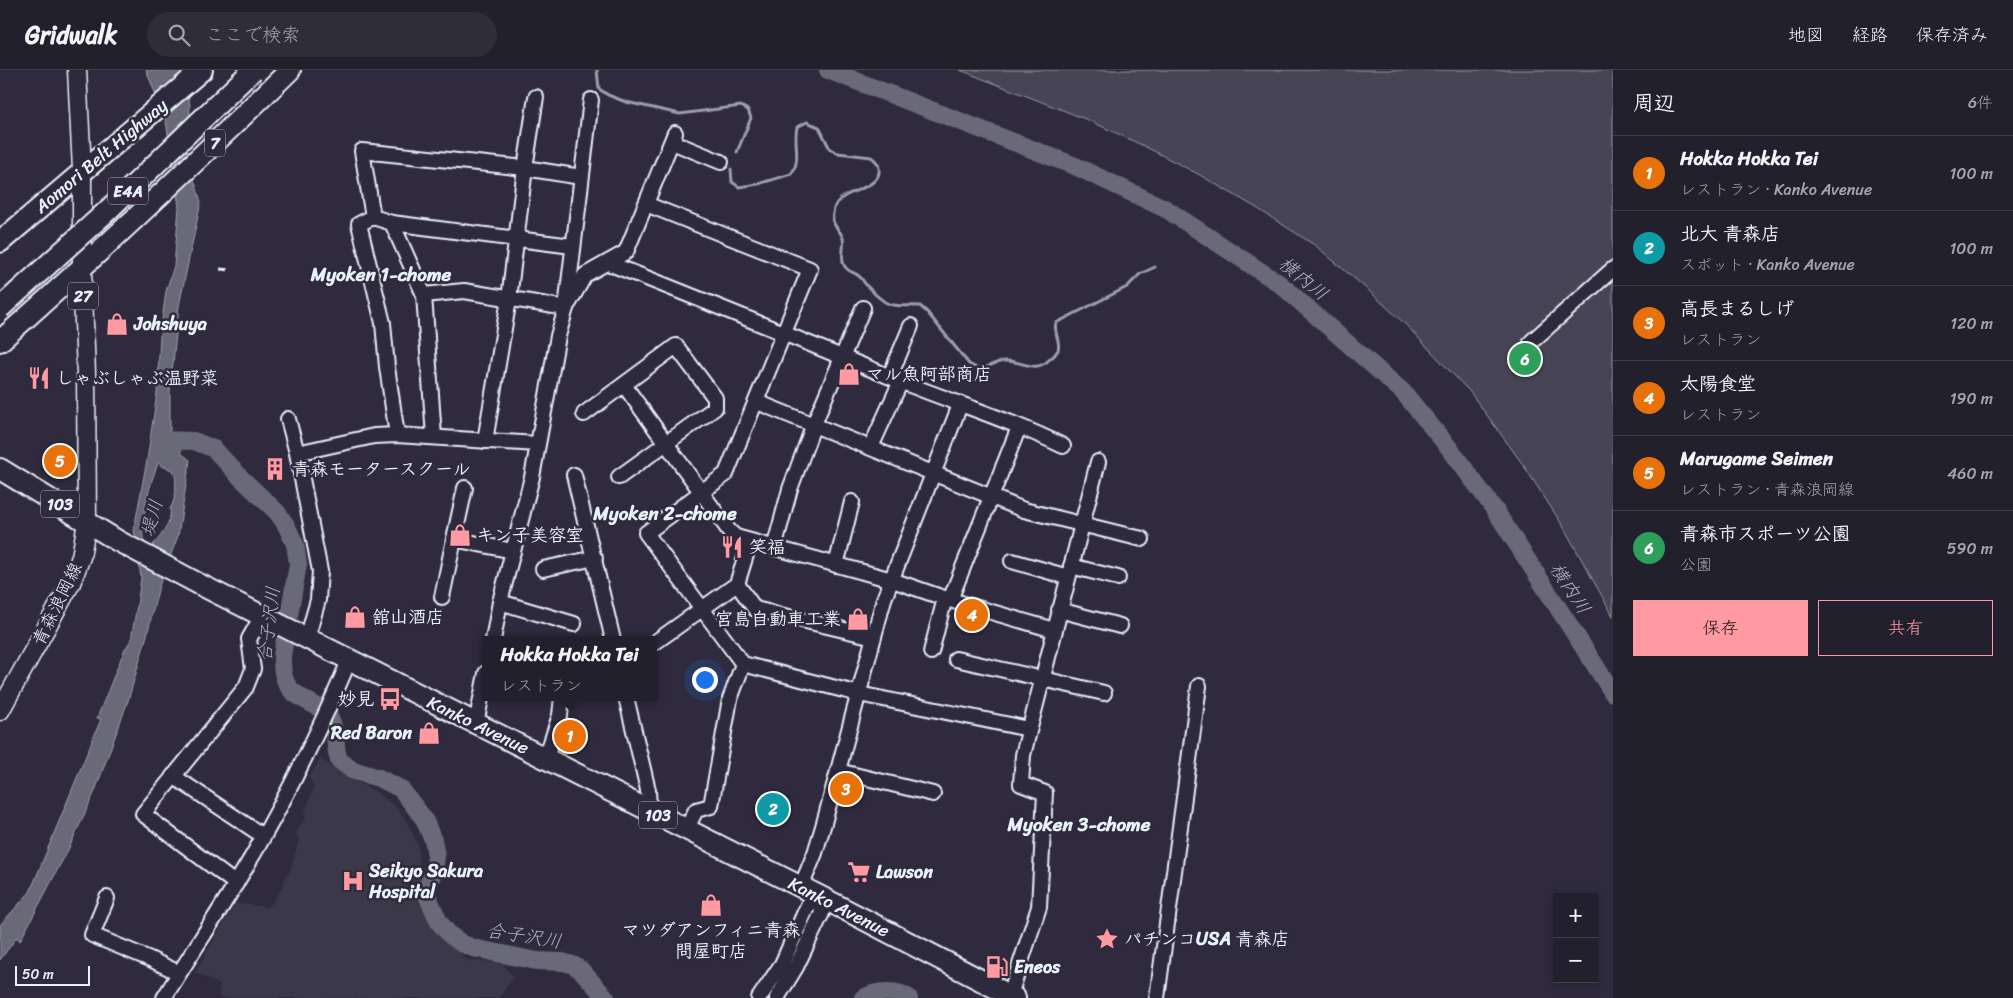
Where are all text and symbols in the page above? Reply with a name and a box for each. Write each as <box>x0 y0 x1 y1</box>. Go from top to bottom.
search box <box>147 12 497 57</box>
text: Gridwalk <box>25 14 117 56</box>
text: ここで検索 <box>205 18 300 51</box>
text: 地図 <box>1788 19 1824 51</box>
text: 経路 <box>1852 19 1888 51</box>
text: 保存済み <box>1916 19 1988 51</box>
icon: search <box>165 21 193 49</box>
text: 周辺 <box>1633 84 1675 122</box>
text: 6件 <box>1968 88 1993 117</box>
street label: Aomori Belt Highway <box>26 90 175 222</box>
road number: 7 <box>205 129 225 156</box>
text: Hokka Hokka Tei <box>1680 142 1818 175</box>
text: 1 <box>1646 159 1652 188</box>
text: 100 m <box>1949 159 1993 188</box>
text: レストラン · Kanko Avenue <box>1680 175 1872 204</box>
road number: E4A <box>108 178 148 204</box>
text: 北大 青森店 <box>1680 217 1780 250</box>
text: 2 <box>1644 234 1654 263</box>
text: 100 m <box>1949 234 1993 263</box>
water label: 横内川 <box>1271 248 1336 309</box>
text: スポット · Kanko Avenue <box>1680 250 1855 279</box>
district label: Myoken 1-chome <box>310 258 452 291</box>
road number: 27 <box>68 282 98 310</box>
text: 高長まるしげ <box>1680 292 1794 325</box>
place label: Johshuya <box>133 308 208 340</box>
text: 3 <box>1645 309 1653 338</box>
text: 120 m <box>1950 309 1993 338</box>
shop icon: Johshuya <box>104 311 130 337</box>
text: レストラン <box>1680 325 1761 354</box>
pin: 6 <box>1509 340 1541 378</box>
place label: マル魚阿部商店 <box>866 358 992 390</box>
shop icon: マル魚阿部商店 <box>836 361 862 387</box>
place label: しゃぶしゃぶ温野菜 <box>56 362 218 394</box>
restaurant icon: しゃぶしゃぶ温野菜 <box>26 365 52 391</box>
text: 太陽食堂 <box>1680 367 1756 400</box>
text: 4 <box>1644 384 1654 413</box>
text: 190 m <box>1950 384 1993 413</box>
text: レストラン <box>1680 400 1761 429</box>
pin: 5 <box>44 442 76 480</box>
text: Marugame Seimen <box>1680 442 1833 475</box>
place label: 青森モータースクール <box>292 453 470 485</box>
building icon: 青森モータースクール <box>262 456 288 482</box>
text: 5 <box>1644 459 1654 488</box>
text: 460 m <box>1947 459 1993 488</box>
text: レストラン · 青森浪岡線 <box>1680 475 1854 504</box>
road number: 103 <box>41 490 79 518</box>
water label: 堤川 <box>131 495 172 541</box>
district label: Myoken 2-chome <box>592 497 737 530</box>
text: 青森市スポーツ公園 <box>1680 517 1851 550</box>
place label: キン子美容室 <box>476 519 584 551</box>
shop icon: キン子美容室 <box>447 522 473 548</box>
place label: 笑福 <box>749 531 785 563</box>
restaurant icon: 笑福 <box>719 534 745 560</box>
text: 6 <box>1644 534 1654 563</box>
text: 590 m <box>1947 534 1993 563</box>
text: 公園 <box>1680 550 1712 579</box>
water label: 横内川 <box>1541 555 1600 621</box>
street label: 青森浪岡線 <box>23 557 91 651</box>
water label: 合子沢川 <box>247 584 290 664</box>
pin: 4 <box>956 596 988 634</box>
button: 保存 <box>1633 600 1808 656</box>
button: 共有 <box>1818 600 1993 656</box>
place label: 舘山酒店 <box>372 601 444 633</box>
place label: 宮島自動車工業 <box>715 603 841 635</box>
shop icon: 舘山酒店 <box>342 604 368 630</box>
shop icon: 宮島自動車工業 <box>845 606 871 632</box>
popup <box>482 636 657 701</box>
text: Hokka Hokka Tei <box>501 638 639 671</box>
your location <box>692 667 718 693</box>
text: レストラン <box>501 671 582 700</box>
place label: 妙見 <box>338 683 374 715</box>
bus stop icon: 妙見 <box>377 686 403 712</box>
street label: Kanko Avenue <box>421 686 535 764</box>
place label: Red Baron <box>330 717 412 749</box>
pin: 1 <box>554 717 586 755</box>
shop icon: Red Baron <box>416 720 442 746</box>
pin: 3 <box>830 770 862 808</box>
pin: 2 <box>757 790 789 828</box>
road number: 103 <box>639 802 677 828</box>
district label: Myoken 3-chome <box>1007 808 1151 841</box>
place label: Seikyo Sakura Hospital <box>368 855 484 908</box>
place label: Lawson <box>876 856 933 888</box>
supermarket icon: Lawson <box>846 859 872 885</box>
hospital icon: Seikyo Sakura Hospital <box>340 868 366 894</box>
street label: Kanko Avenue <box>782 868 896 946</box>
shop icon: マツダアンフィニ青森 問屋町店 <box>698 892 724 918</box>
map controls <box>1553 893 1598 983</box>
button: + <box>1553 893 1598 938</box>
water label: 合子沢川 <box>484 913 564 958</box>
place label: マツダアンフィニ青森 問屋町店 <box>622 914 800 967</box>
place label: パチンコUSA 青森店 <box>1124 923 1290 955</box>
place icon: パチンコUSA 青森店 <box>1094 926 1120 952</box>
button: − <box>1553 938 1598 983</box>
place label: Eneos <box>1014 951 1061 983</box>
fuel station icon: Eneos <box>984 954 1010 980</box>
text: 50 m <box>22 962 54 987</box>
scale bar <box>15 963 90 986</box>

